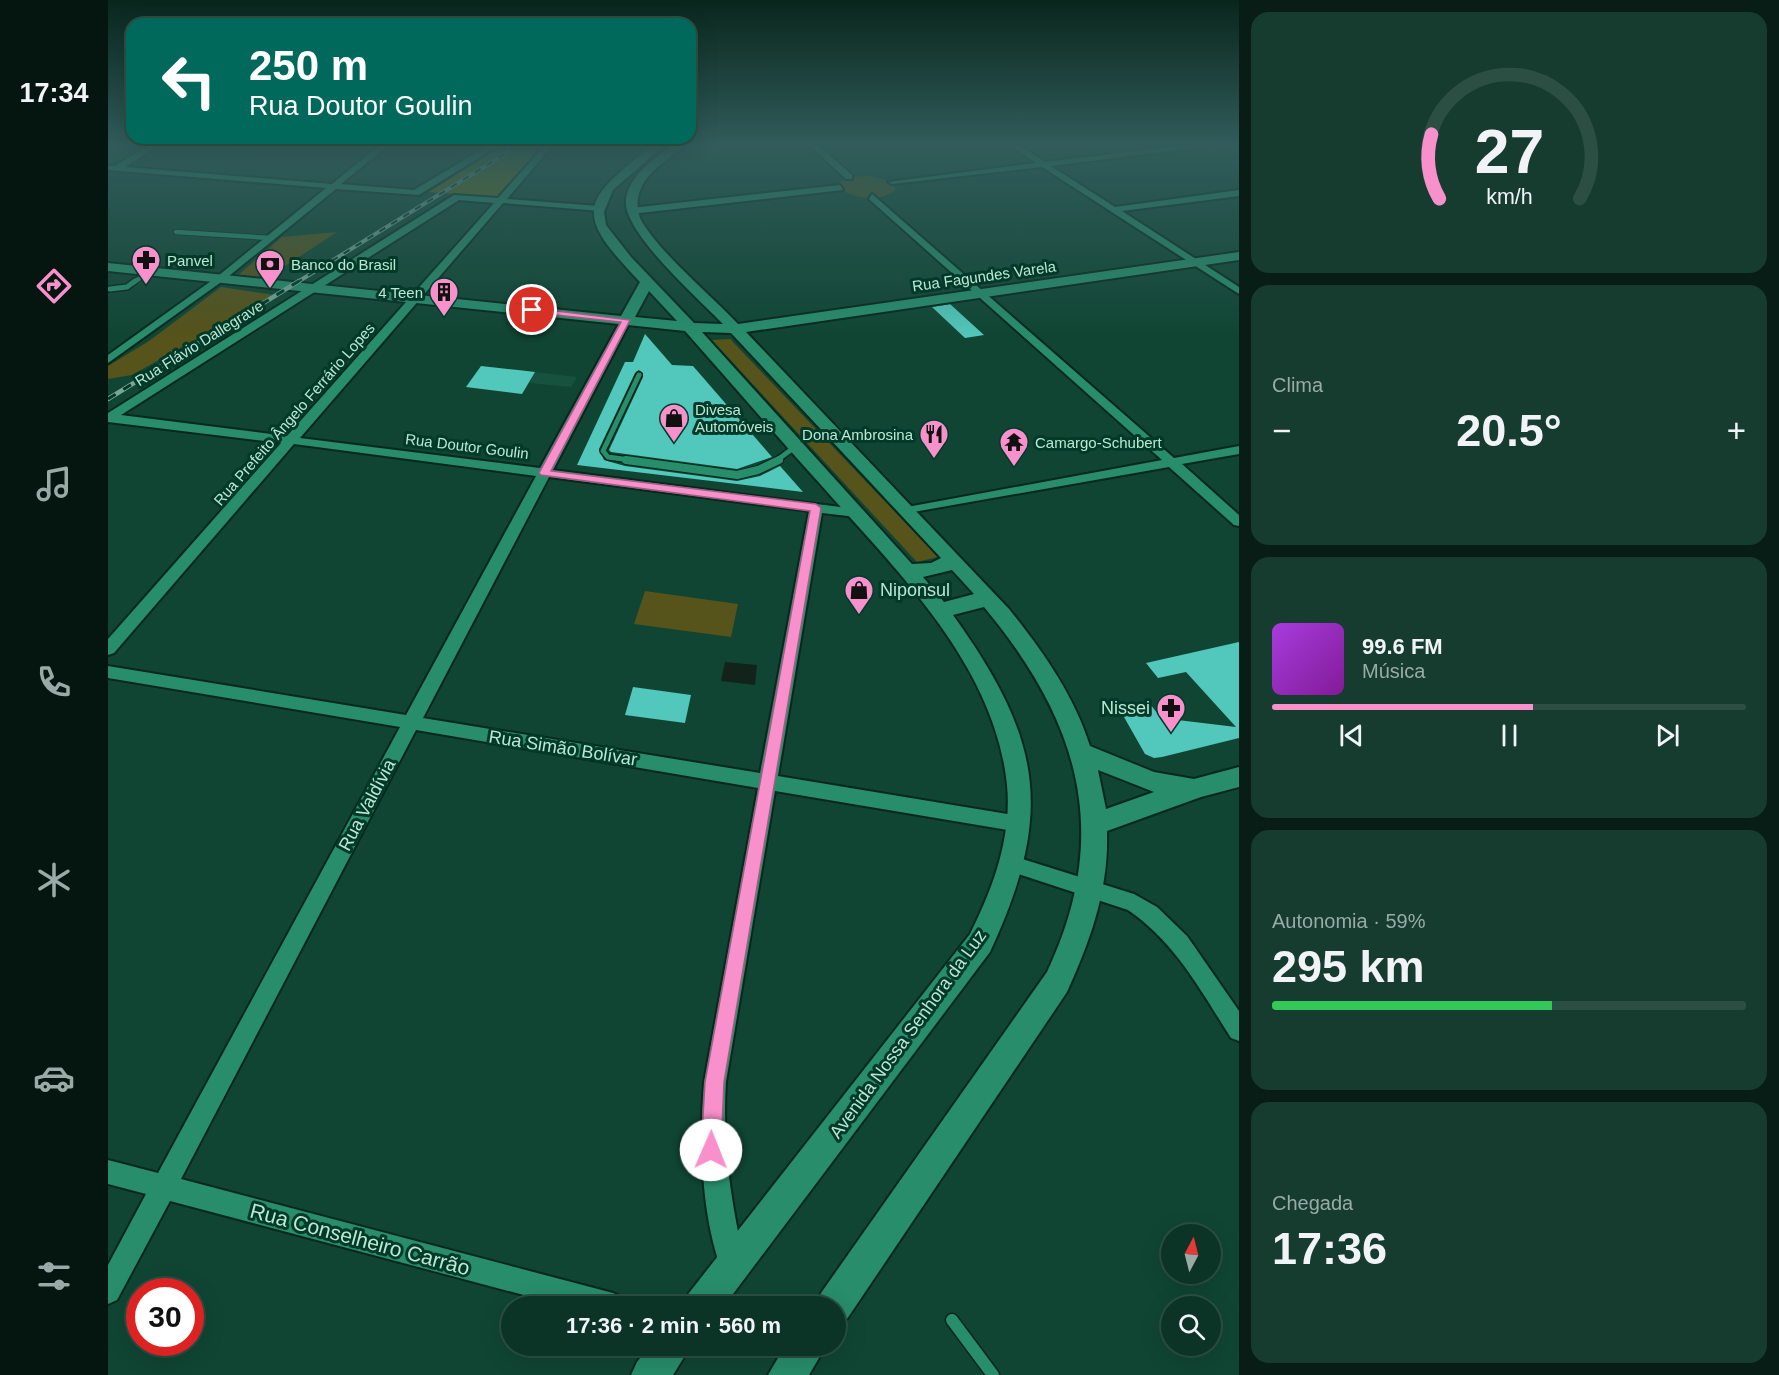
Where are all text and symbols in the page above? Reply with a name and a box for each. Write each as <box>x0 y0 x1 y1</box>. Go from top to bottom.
icon: left <box>150 42 228 120</box>
text: 250 m <box>249 42 368 89</box>
text: 17:34 <box>19 78 89 108</box>
text: Rua Doutor Goulin <box>249 91 473 121</box>
text: 27 <box>1474 117 1544 186</box>
text: km/h <box>1486 186 1532 210</box>
pharmacy icon: Panvel <box>130 244 162 286</box>
bank icon: Banco do Brasil <box>254 248 286 290</box>
place label: Panvel <box>167 252 213 269</box>
place label: Banco do Brasil <box>291 256 396 273</box>
street label: Rua Fagundes Varela <box>911 257 1058 294</box>
icon: directions <box>33 265 75 307</box>
building icon: 4 Teen <box>428 276 460 318</box>
place label: 4 Teen <box>378 284 423 301</box>
pin <box>506 284 557 335</box>
icon: arrive <box>515 293 548 326</box>
street label: Rua Flávio Dallegrave <box>132 297 266 389</box>
street label: Rua Prefeito Ângelo Ferrário Lopes <box>210 319 378 509</box>
text: Clima <box>1272 374 1323 396</box>
place label: Divesa Automóveis <box>695 401 773 435</box>
shop icon: Divesa Automóveis <box>658 402 690 444</box>
text: 20.5° <box>1456 405 1562 456</box>
text: − <box>1272 412 1291 449</box>
text: + <box>1727 412 1746 449</box>
restaurant icon: Dona Ambrosina <box>918 418 950 460</box>
place label: Dona Ambrosina <box>802 426 914 443</box>
temple icon: Camargo-Schubert <box>998 426 1030 468</box>
street label: Rua Doutor Goulin <box>404 430 530 462</box>
place label: Camargo-Schubert <box>1035 434 1163 451</box>
icon: music <box>33 463 75 505</box>
shop icon: Niponsul <box>843 574 875 616</box>
place label: Niponsul <box>880 580 950 600</box>
text: 99.6 FM <box>1362 634 1443 659</box>
text: Música <box>1362 660 1425 682</box>
icon: phone <box>33 661 75 703</box>
pharmacy icon: Nissei <box>1155 692 1187 734</box>
place label: Nissei <box>1101 698 1150 718</box>
icon: previous <box>1335 719 1368 752</box>
icon: pause <box>1493 719 1526 752</box>
icon: next <box>1651 719 1684 752</box>
street label: Rua Simão Bolívar <box>487 726 639 770</box>
street label: Rua Valdívia <box>335 755 400 854</box>
icon: climate <box>33 859 75 901</box>
text: Autonomia · 59% <box>1272 910 1425 932</box>
street label: Avenida Nossa Senhora da Luz <box>826 926 990 1142</box>
text: 295 km <box>1272 941 1425 992</box>
icon: car <box>33 1057 75 1099</box>
position arrow <box>679 1118 743 1182</box>
text: Chegada <box>1272 1192 1353 1214</box>
street label: Rua Conselheiro Carrão <box>248 1199 472 1279</box>
text: 17:36 <box>1272 1223 1387 1274</box>
north arrow <box>1161 1224 1221 1284</box>
map controls <box>1161 1224 1221 1356</box>
icon: filters <box>33 1255 75 1297</box>
speed limit sign: 30 <box>126 1278 204 1356</box>
button: search <box>1161 1296 1221 1356</box>
text: 17:36 · 2 min · 560 m <box>566 1313 781 1338</box>

